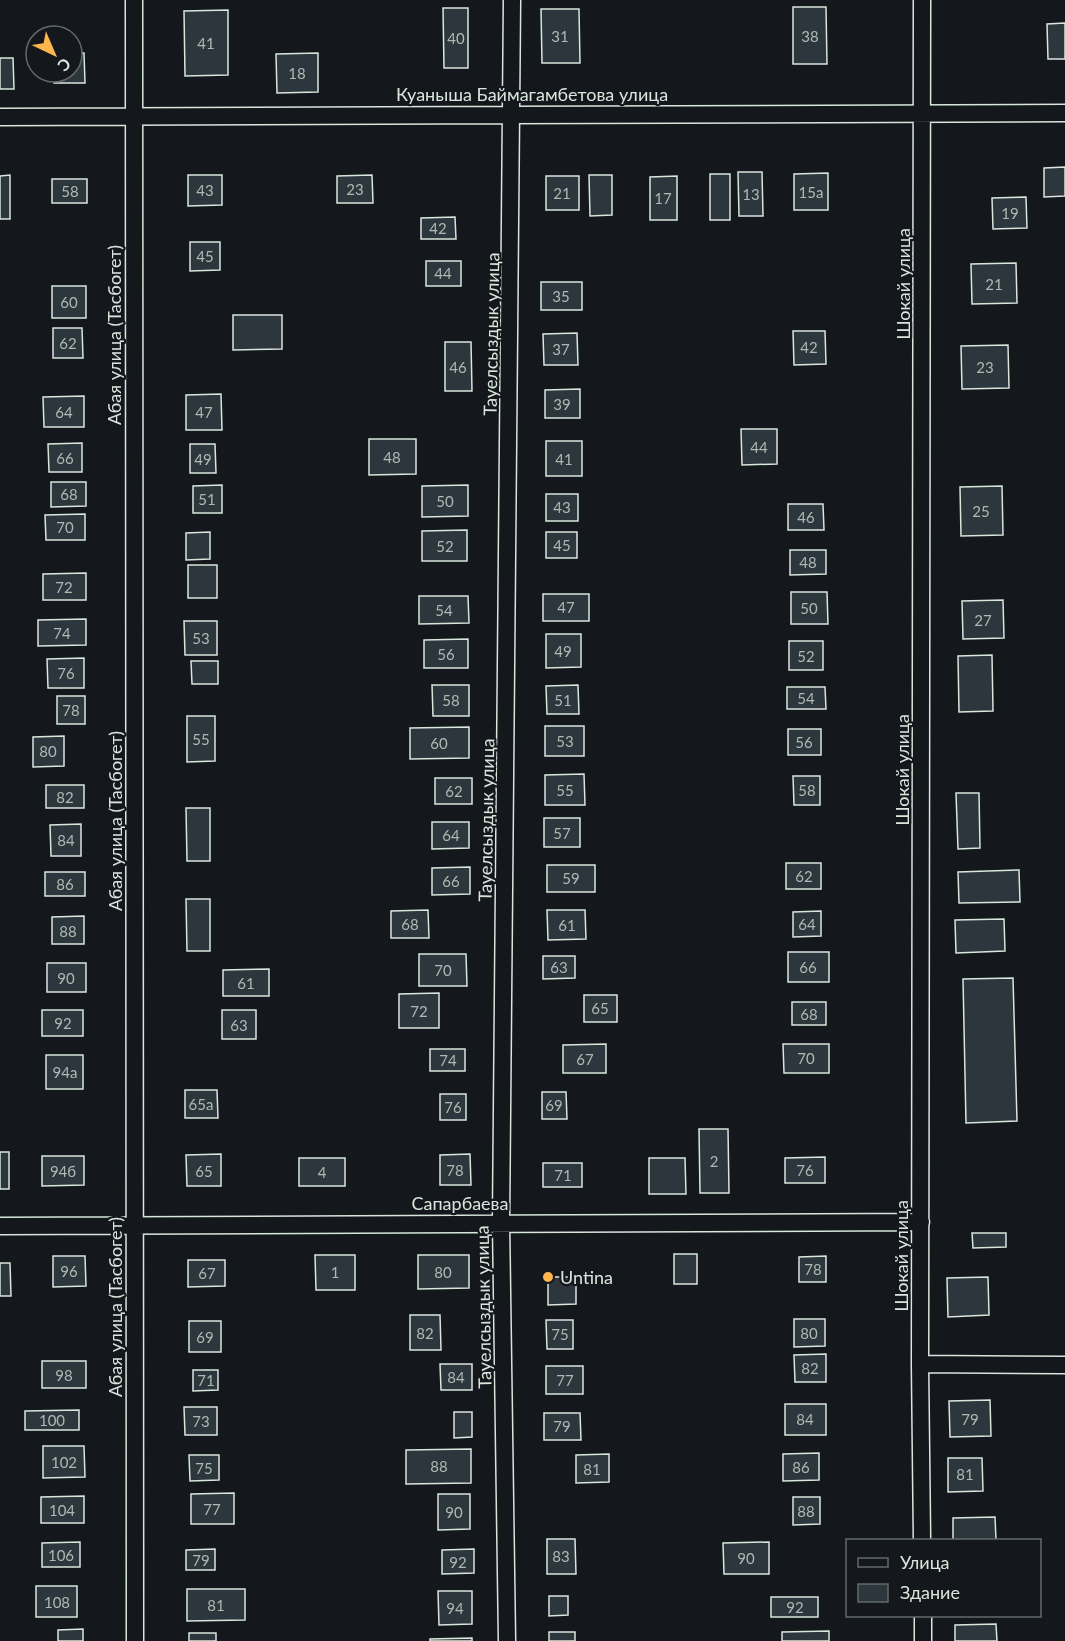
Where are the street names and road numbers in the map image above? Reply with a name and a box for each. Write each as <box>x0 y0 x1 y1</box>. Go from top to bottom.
street label: Куаныша Баймагамбетова улица <box>396 83 668 105</box>
street label: Шокай улица <box>892 228 914 340</box>
street label: Абая улица (Тасбогет) <box>103 245 125 425</box>
street label: Тауелсыздык улица <box>479 252 503 416</box>
street label: Шокай улица <box>891 714 913 826</box>
street label: Абая улица (Тасбогет) <box>104 731 126 911</box>
street label: Тауелсыздык улица <box>474 738 498 902</box>
street label: Сапарбаева <box>412 1192 509 1214</box>
street label: Шокай улица <box>890 1200 912 1312</box>
street label: Абая улица (Тасбогет) <box>104 1217 126 1397</box>
street label: Тауелсыздык улица <box>471 1225 495 1389</box>

